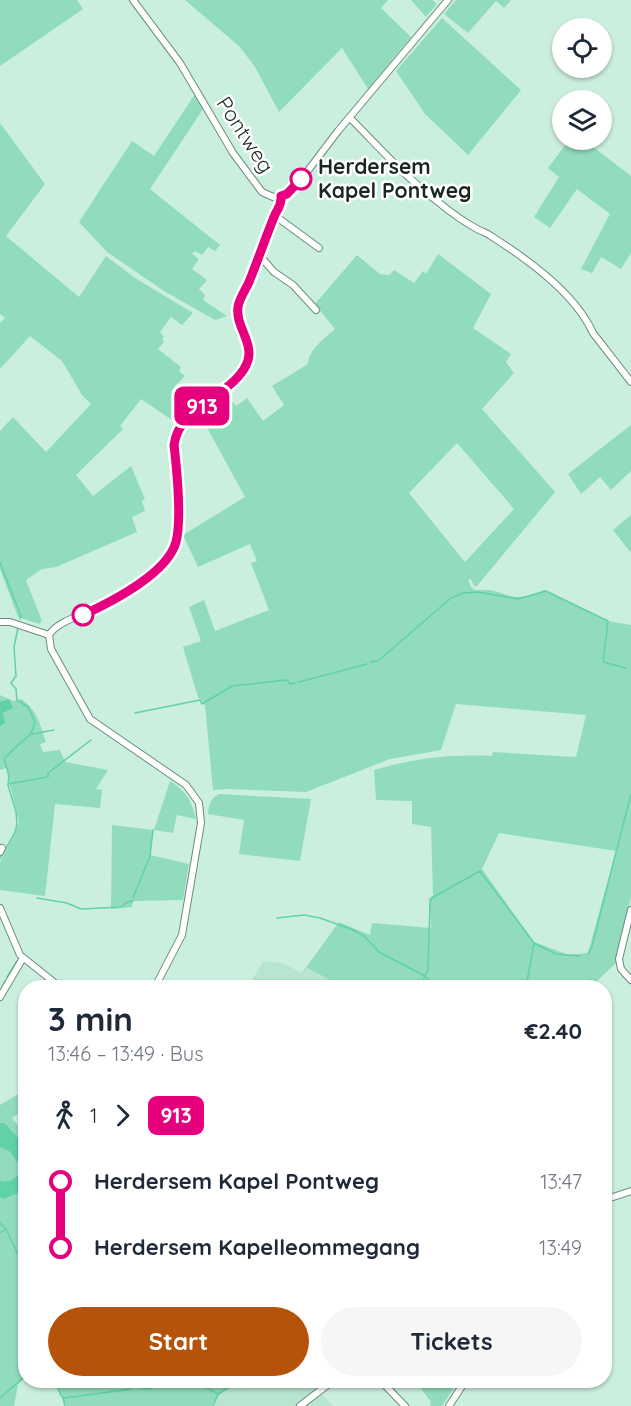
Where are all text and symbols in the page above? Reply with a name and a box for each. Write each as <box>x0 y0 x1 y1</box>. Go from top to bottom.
map controls <box>552 18 612 150</box>
button: locate <box>552 18 612 78</box>
button: layers <box>552 90 612 150</box>
street label: Pontweg <box>212 91 280 177</box>
place label: Herdersem Kapel Pontweg <box>318 153 471 203</box>
marker: Herdersem Kapel Pontweg <box>290 168 312 190</box>
line badge: 913 <box>168 386 236 426</box>
text: 913 <box>186 393 218 419</box>
unlabelled marker <box>72 604 94 626</box>
text: 3 min <box>48 998 133 1039</box>
text: €2.40 <box>524 1017 582 1045</box>
text: 13:46 – 13:49 · Bus <box>48 1041 204 1066</box>
icon: walk <box>48 1099 81 1132</box>
icon: forward <box>106 1099 139 1132</box>
text: 913 <box>160 1102 192 1128</box>
text: 1 <box>90 1103 97 1128</box>
text: Herdersem Kapel Pontweg <box>94 1167 379 1195</box>
text: 13:47 <box>540 1169 582 1194</box>
text: Herdersem Kapelleommegang <box>94 1233 420 1261</box>
text: 13:49 <box>539 1235 582 1260</box>
button: Start <box>48 1307 309 1376</box>
button: Tickets <box>321 1307 582 1376</box>

